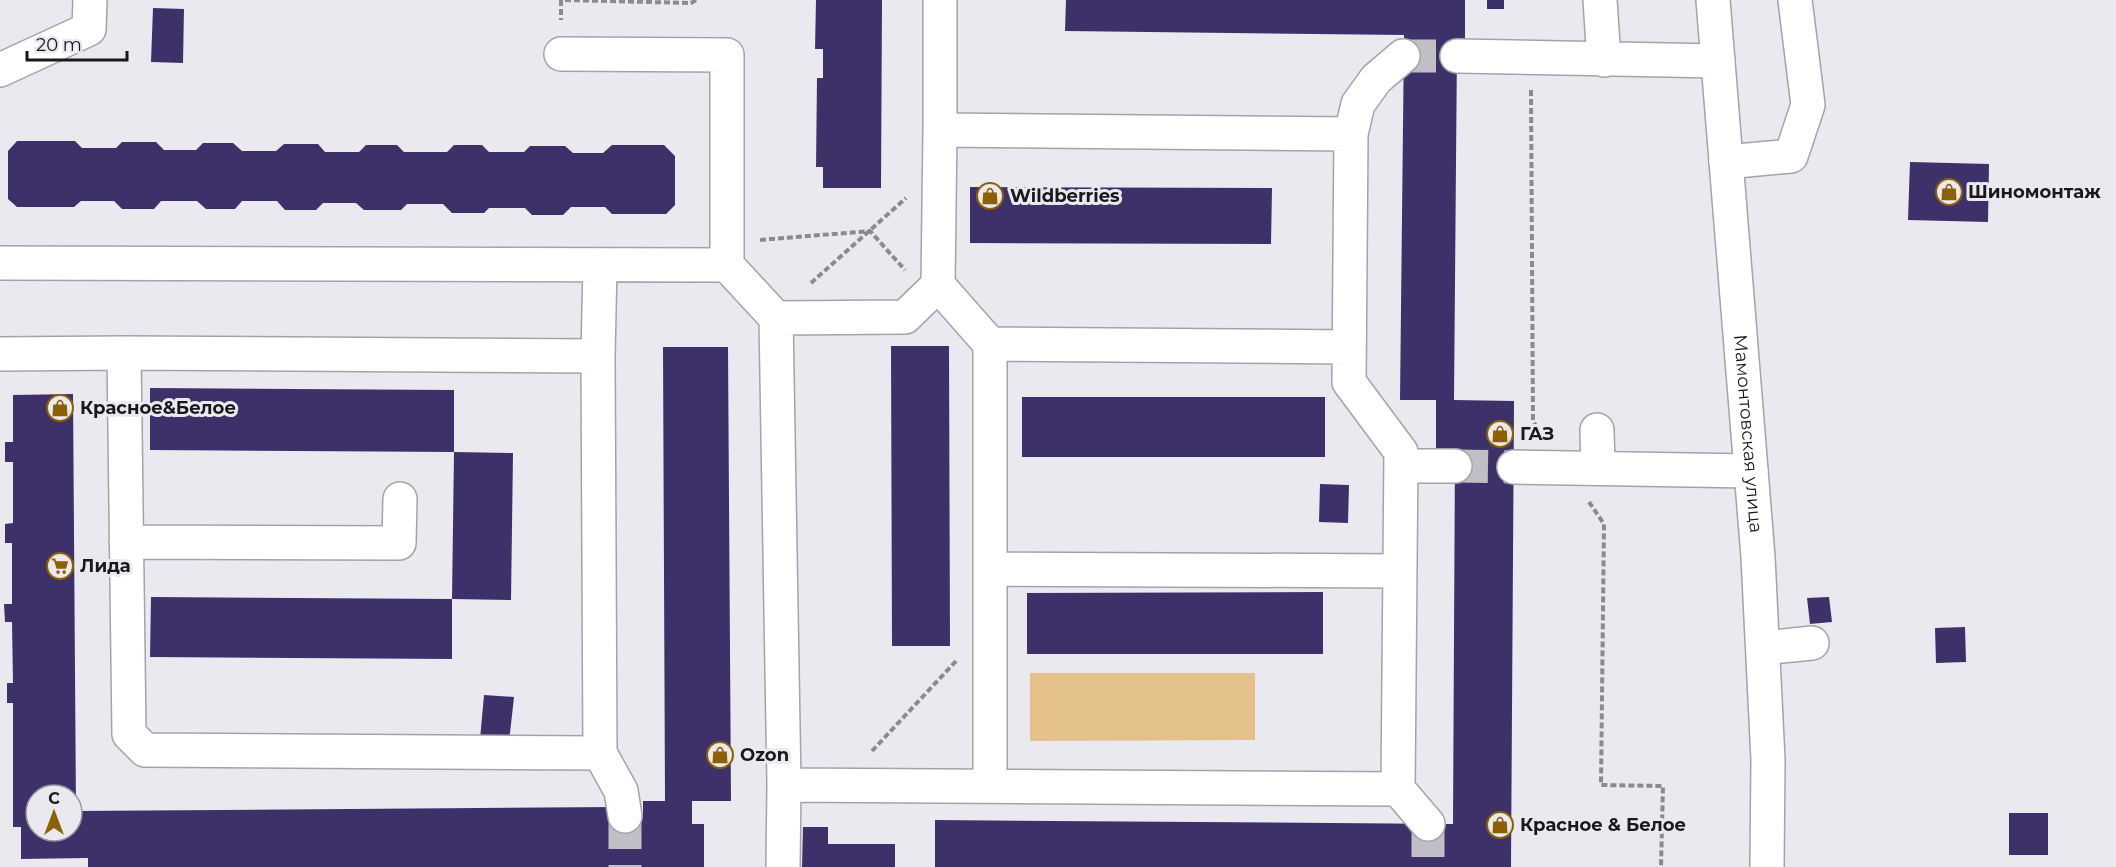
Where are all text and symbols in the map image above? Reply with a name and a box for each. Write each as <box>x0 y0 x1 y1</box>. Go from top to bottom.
scale bar <box>27 24 128 62</box>
text: 20 m <box>36 34 82 56</box>
shop icon: Шиномонтаж <box>1934 177 1964 207</box>
shop icon: Wildberries <box>975 181 1005 211</box>
place label: Шиномонтаж <box>1968 181 2101 203</box>
place label: Wildberries <box>1010 185 1120 207</box>
street label: Мамонтовская улица <box>1729 334 1767 534</box>
shop icon: Красное&Белое <box>45 393 75 423</box>
place label: Красное&Белое <box>80 397 236 419</box>
shop icon: ГАЗ <box>1485 419 1515 449</box>
place label: ГАЗ <box>1520 423 1554 445</box>
supermarket icon: Лида <box>45 551 75 581</box>
place label: Лида <box>80 555 131 577</box>
shop icon: Ozon <box>705 740 735 770</box>
place label: Ozon <box>740 744 789 766</box>
north arrow <box>24 783 84 843</box>
text: С <box>48 789 60 808</box>
shop icon: Красное & Белое <box>1485 810 1515 840</box>
place label: Красное & Белое <box>1520 814 1686 836</box>

